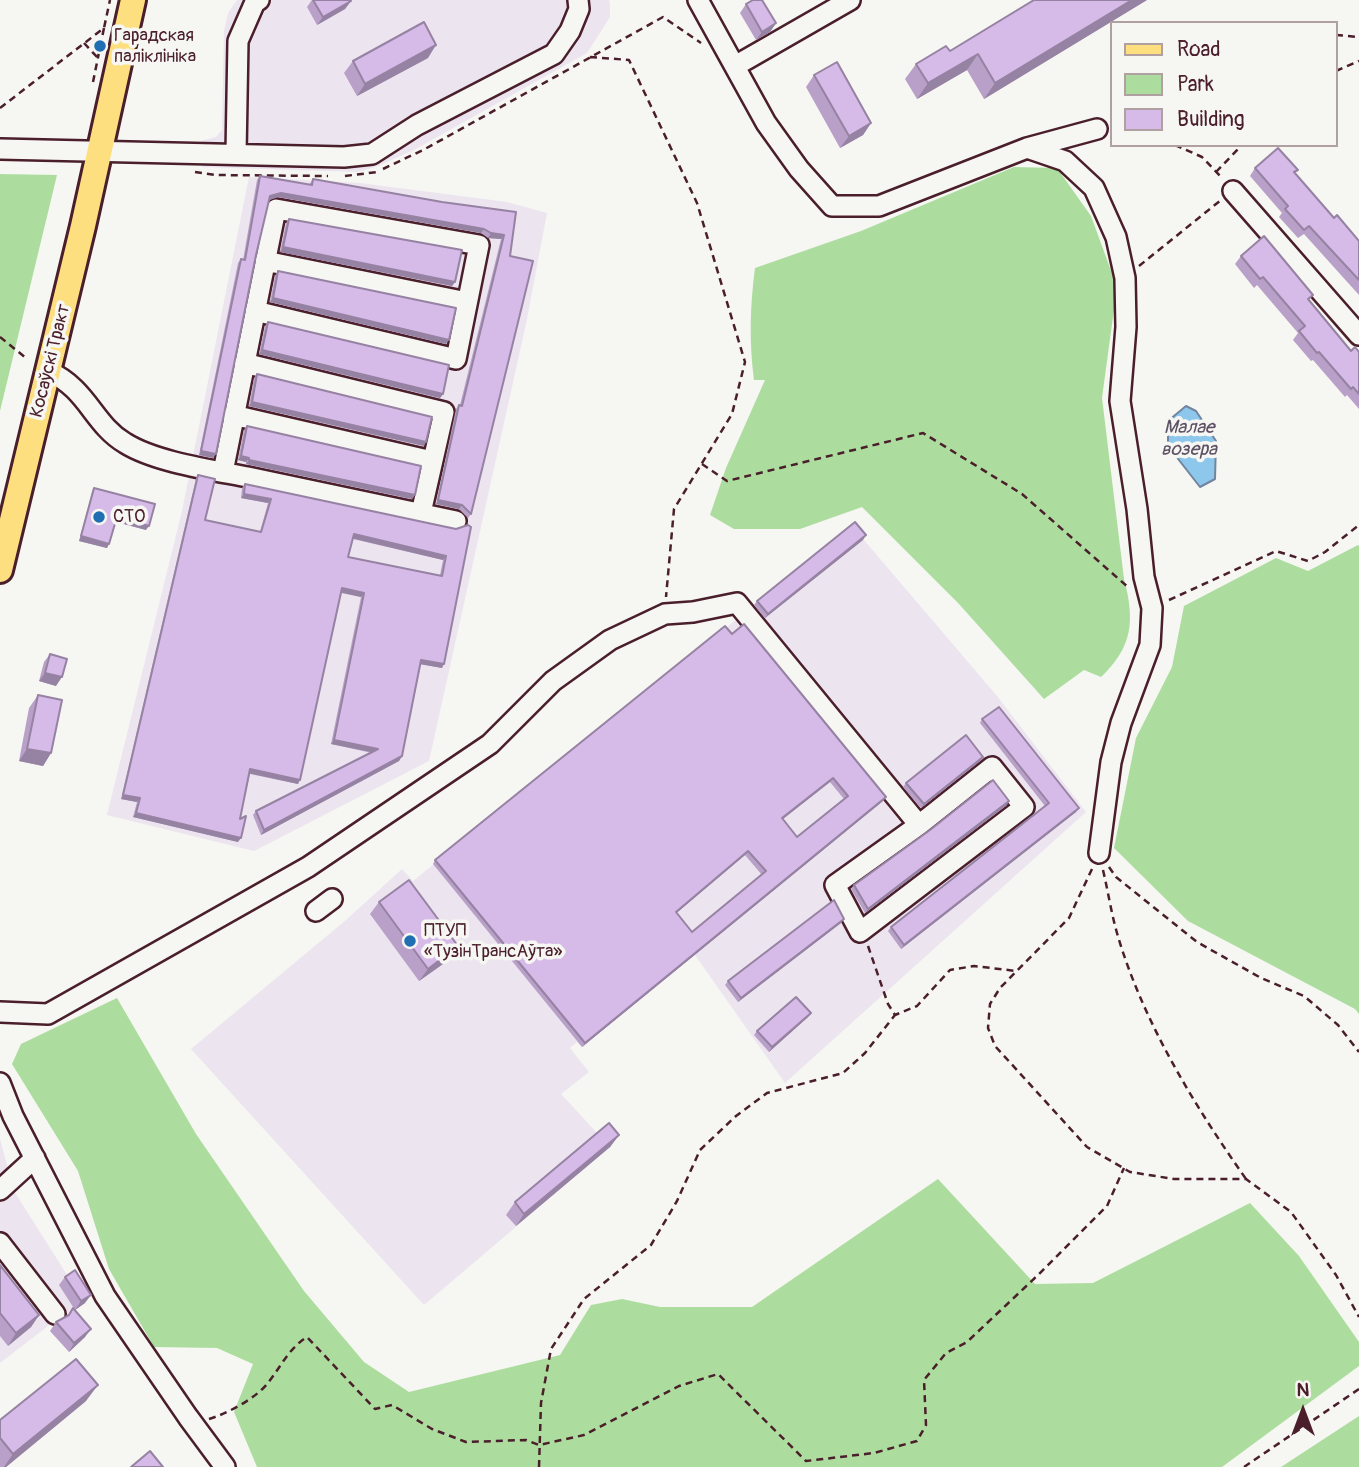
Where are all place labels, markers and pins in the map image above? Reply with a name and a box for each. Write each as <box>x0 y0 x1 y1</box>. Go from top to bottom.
place label: Гарадская паліклініка <box>114 25 196 68</box>
marker: Гарадская паліклініка <box>92 38 108 54</box>
place label: СТО <box>113 506 146 528</box>
marker: СТО <box>91 509 107 525</box>
place label: ПТУП «ТузінТрансАўта» <box>424 920 562 962</box>
marker: ПТУП «ТузінТрансАўта» <box>402 933 418 949</box>

